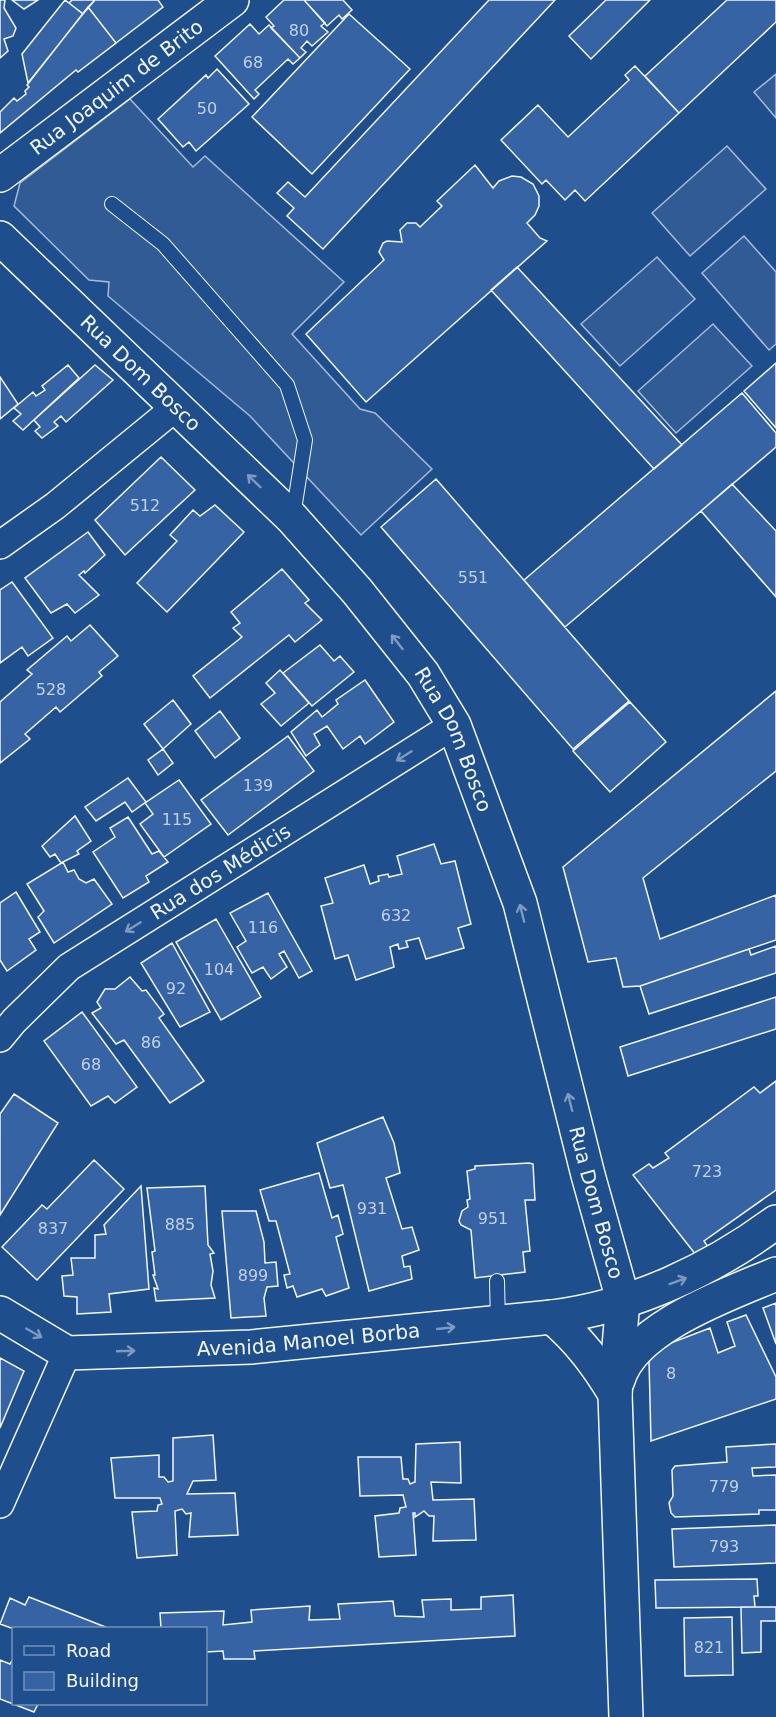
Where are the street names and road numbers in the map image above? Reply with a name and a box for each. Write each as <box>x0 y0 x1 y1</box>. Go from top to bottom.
street label: Rua Joaquim de Brito <box>25 14 208 160</box>
street label: Rua Dom Bosco <box>76 310 206 436</box>
street label: Rua Dom Bosco <box>410 663 497 815</box>
street label: Rua dos Médicis <box>146 819 295 925</box>
street label: Rua Dom Bosco <box>564 1124 629 1282</box>
street label: Avenida Manoel Borba <box>196 1318 421 1361</box>

